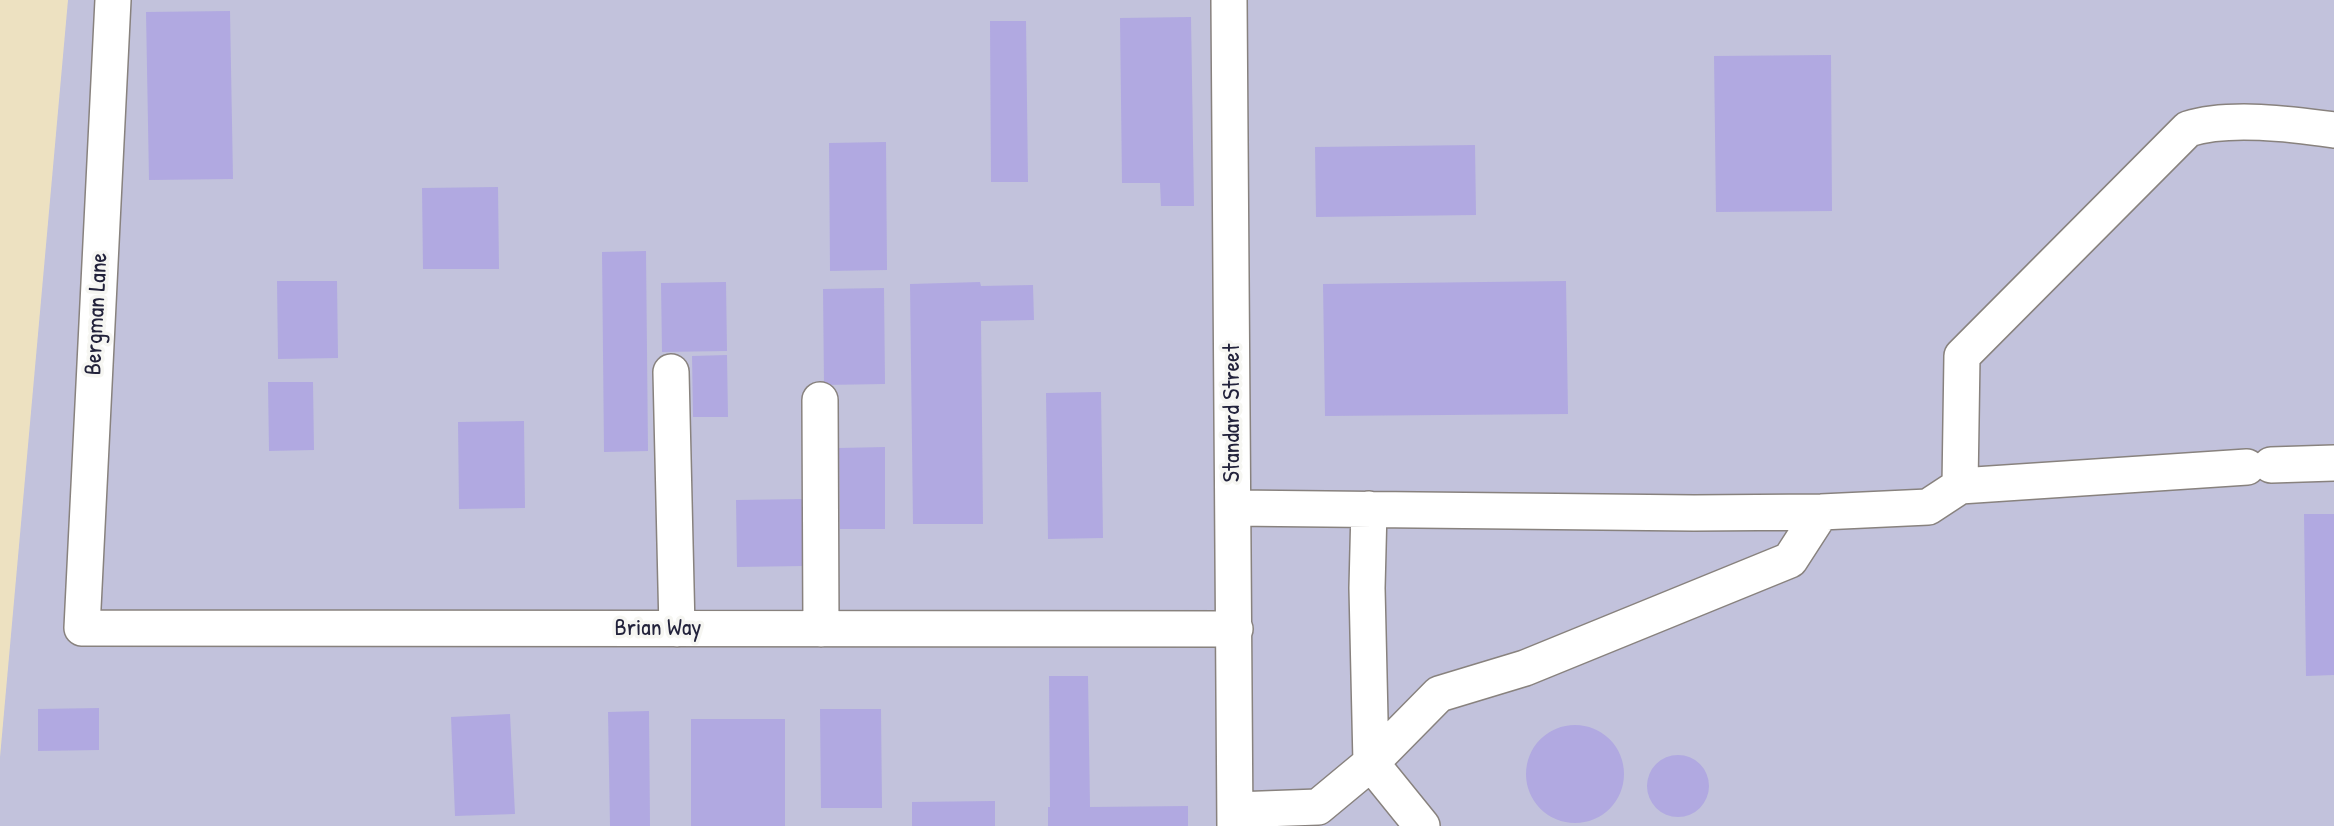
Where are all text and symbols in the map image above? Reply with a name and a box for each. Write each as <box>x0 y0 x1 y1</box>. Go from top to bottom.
street label: Bergman Lane <box>79 252 115 376</box>
street label: Standard Street <box>1219 344 1247 482</box>
street label: Brian Way <box>615 615 701 643</box>

